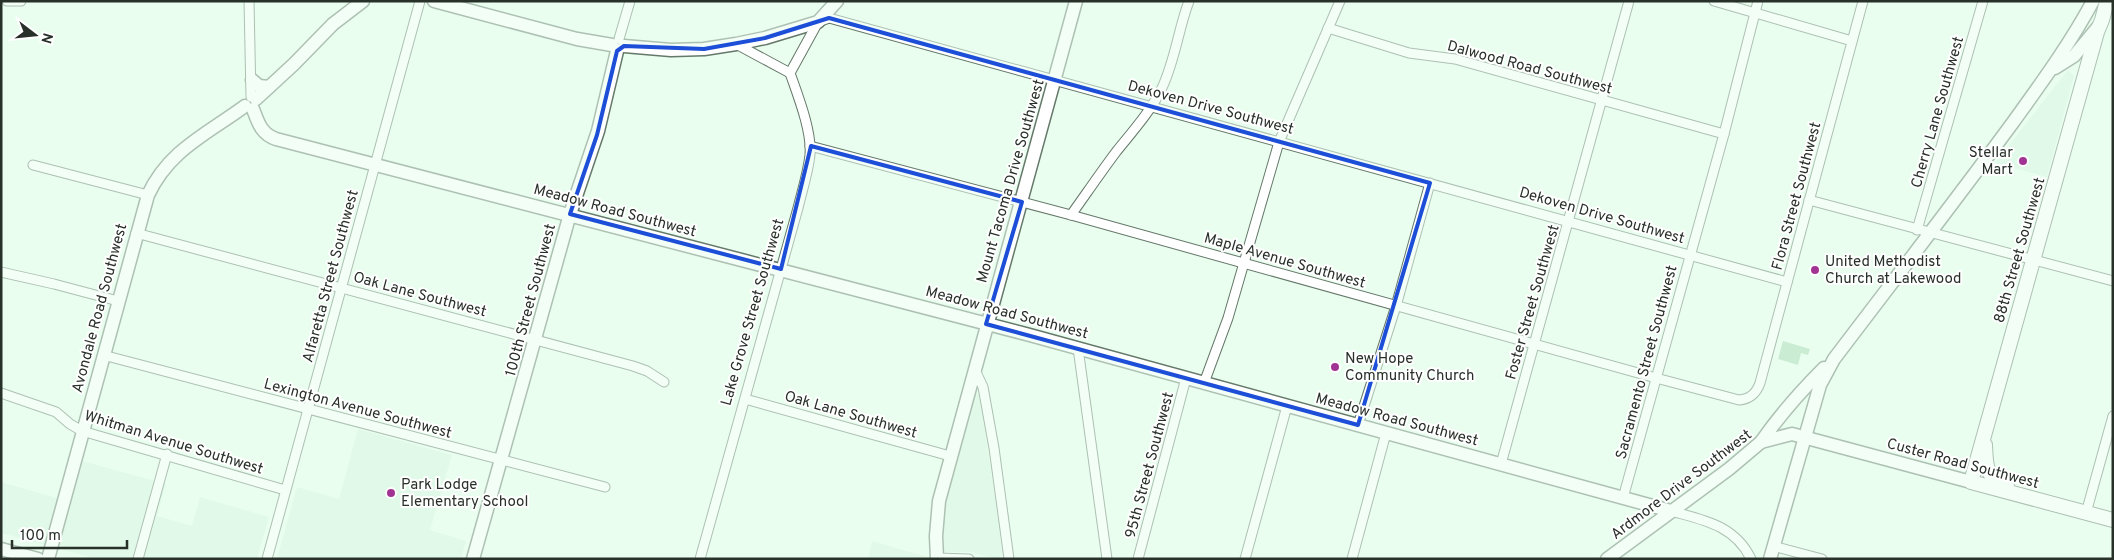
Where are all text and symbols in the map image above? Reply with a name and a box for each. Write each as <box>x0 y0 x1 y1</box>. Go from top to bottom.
north arrow <box>10 10 60 60</box>
text: N <box>36 31 56 45</box>
street label: Cherry Lane Southwest <box>1908 34 1969 190</box>
street label: Dalwood Road Southwest <box>1445 37 1614 100</box>
street label: Mount Tacoma Drive Southwest <box>973 77 1050 286</box>
street label: Dekoven Drive Southwest <box>1126 77 1296 140</box>
street label: Flora Street Southwest <box>1769 120 1826 273</box>
place label: Stellar Mart <box>1969 144 2013 180</box>
marker: Stellar Mart <box>2017 155 2029 167</box>
street label: 88th Street Southwest <box>1991 175 2050 325</box>
street label: Meadow Road Southwest <box>531 181 698 242</box>
street label: Dekoven Drive Southwest <box>1517 184 1686 249</box>
street label: Alfaretta Street Southwest <box>299 188 364 365</box>
street label: Lake Grove Street Southwest <box>718 217 789 408</box>
street label: Avondale Road Southwest <box>69 222 132 395</box>
street label: 100th Street Southwest <box>502 222 561 379</box>
street label: Foster Street Southwest <box>1502 223 1565 382</box>
street label: Maple Avenue Southwest <box>1202 229 1367 294</box>
place label: United Methodist Church at Lakewood <box>1825 253 1961 289</box>
street label: Sacramento Street Southwest <box>1612 263 1683 461</box>
marker: United Methodist Church at Lakewood <box>1809 264 1821 276</box>
street label: Oak Lane Southwest <box>351 269 488 322</box>
street label: Meadow Road Southwest <box>923 283 1090 344</box>
place label: New Hope Community Church <box>1345 350 1474 386</box>
marker: New Hope Community Church <box>1329 361 1341 373</box>
street label: Lexington Avenue Southwest <box>262 375 454 444</box>
street label: Oak Lane Southwest <box>782 387 919 443</box>
street label: 95th Street Southwest <box>1122 390 1179 541</box>
street label: Meadow Road Southwest <box>1313 390 1480 451</box>
street label: Whitman Avenue Southwest <box>82 407 265 480</box>
street label: Ardmore Drive Southwest <box>1608 426 1756 544</box>
street label: Custer Road Southwest <box>1885 435 2041 494</box>
place label: Park Lodge Elementary School <box>401 476 528 512</box>
marker: Park Lodge Elementary School <box>385 487 397 499</box>
scale bar <box>12 518 128 550</box>
text: 100 m <box>20 527 61 546</box>

